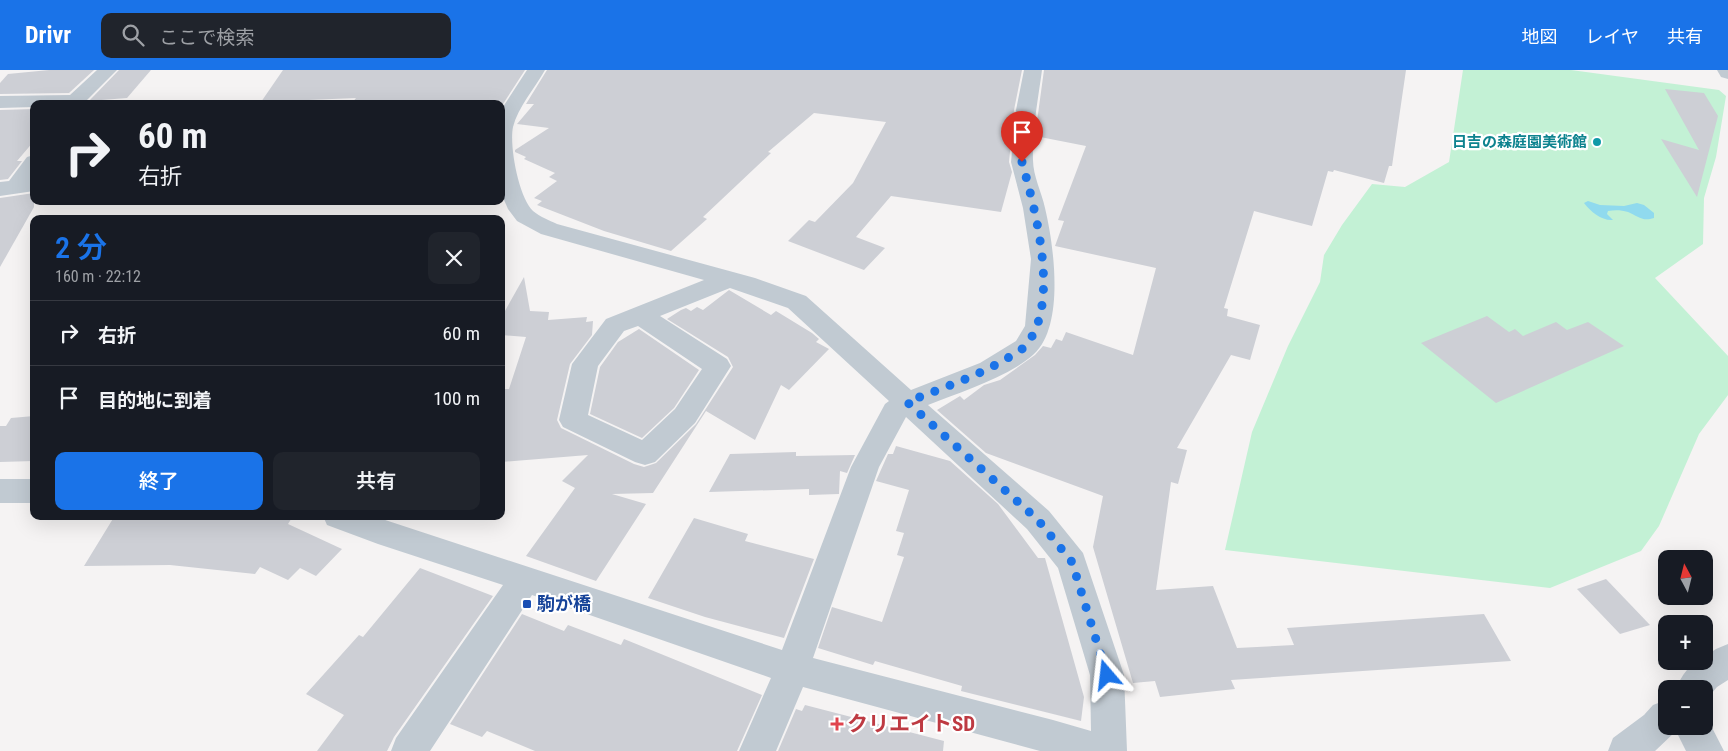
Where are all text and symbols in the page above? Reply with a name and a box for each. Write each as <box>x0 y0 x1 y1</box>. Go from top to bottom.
search box <box>101 13 451 58</box>
text: Drivr <box>25 21 71 49</box>
icon: search <box>119 21 147 49</box>
text: ここで検索 <box>159 26 254 49</box>
text: 地図 <box>1522 26 1558 47</box>
text: レイヤ <box>1586 26 1639 47</box>
text: 共有 <box>1667 26 1703 47</box>
pin <box>1001 111 1043 162</box>
text: 60 m <box>138 116 207 157</box>
icon: arrive <box>1008 118 1036 146</box>
icon: right <box>55 120 120 185</box>
place label: 日吉の森庭園美術館 <box>1452 133 1587 151</box>
marker: 日吉の森庭園美術館 <box>1591 136 1603 148</box>
text: 右折 <box>138 164 182 189</box>
text: 2 分 <box>55 230 107 265</box>
button: close <box>428 232 480 284</box>
text: 160 m · 22:12 <box>55 267 141 286</box>
icon: right <box>55 319 83 347</box>
text: 60 m <box>443 322 480 345</box>
text: 右折 <box>98 324 136 347</box>
icon: arrive <box>55 384 83 412</box>
text: 100 m <box>433 387 480 410</box>
text: 目的地に到着 <box>98 389 212 412</box>
button: 終了 <box>55 452 263 510</box>
button: 共有 <box>273 452 480 510</box>
north arrow <box>1658 550 1712 605</box>
map controls <box>1658 550 1713 735</box>
place label: 駒が橋 <box>537 593 591 614</box>
marker: 駒が橋 <box>521 598 533 610</box>
button: + <box>1658 615 1713 670</box>
position arrow <box>1080 648 1132 700</box>
button: − <box>1658 680 1713 735</box>
place label: クリエイトSD <box>847 712 975 736</box>
marker: クリエイトSD <box>831 718 843 730</box>

